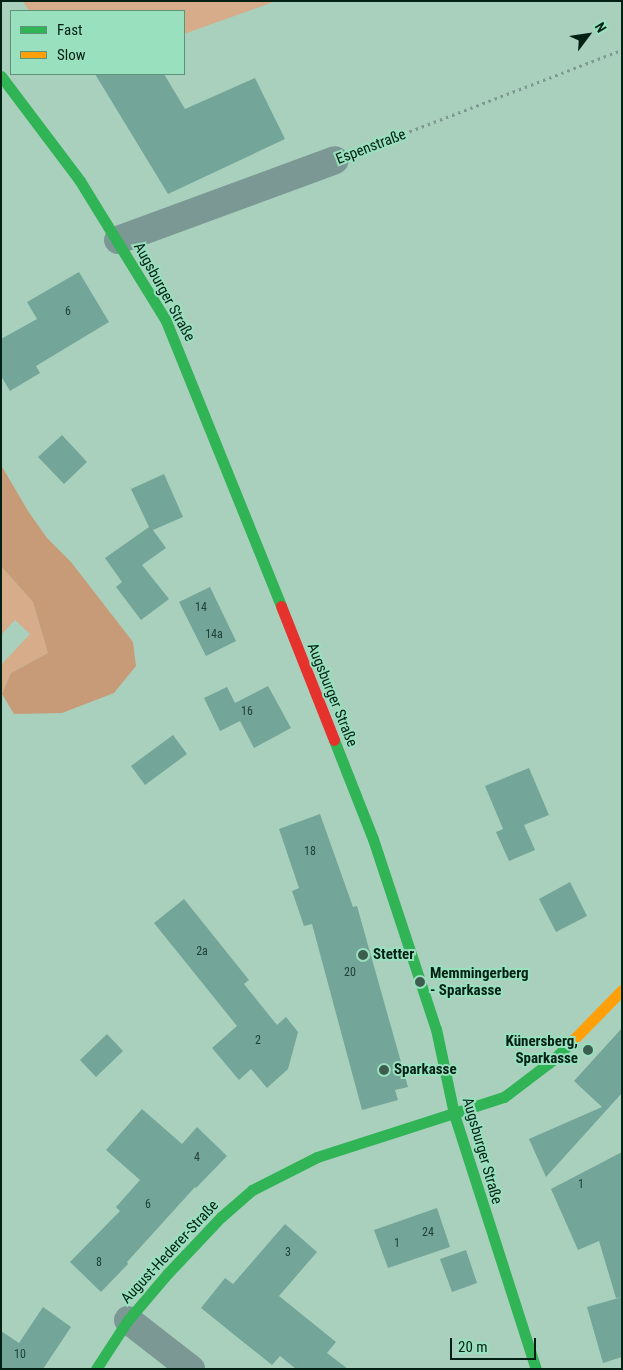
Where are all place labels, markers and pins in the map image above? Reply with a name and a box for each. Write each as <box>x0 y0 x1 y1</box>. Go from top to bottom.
place label: Stetter <box>373 946 414 964</box>
marker: Stetter <box>357 949 369 961</box>
place label: Memmingerberg - Sparkasse <box>430 964 529 999</box>
marker: Memmingerberg - Sparkasse <box>414 976 426 988</box>
place label: Künersberg, Sparkasse <box>506 1032 578 1067</box>
marker: Künersberg, Sparkasse <box>582 1044 594 1056</box>
place label: Sparkasse <box>394 1061 457 1079</box>
marker: Sparkasse <box>378 1064 390 1076</box>

